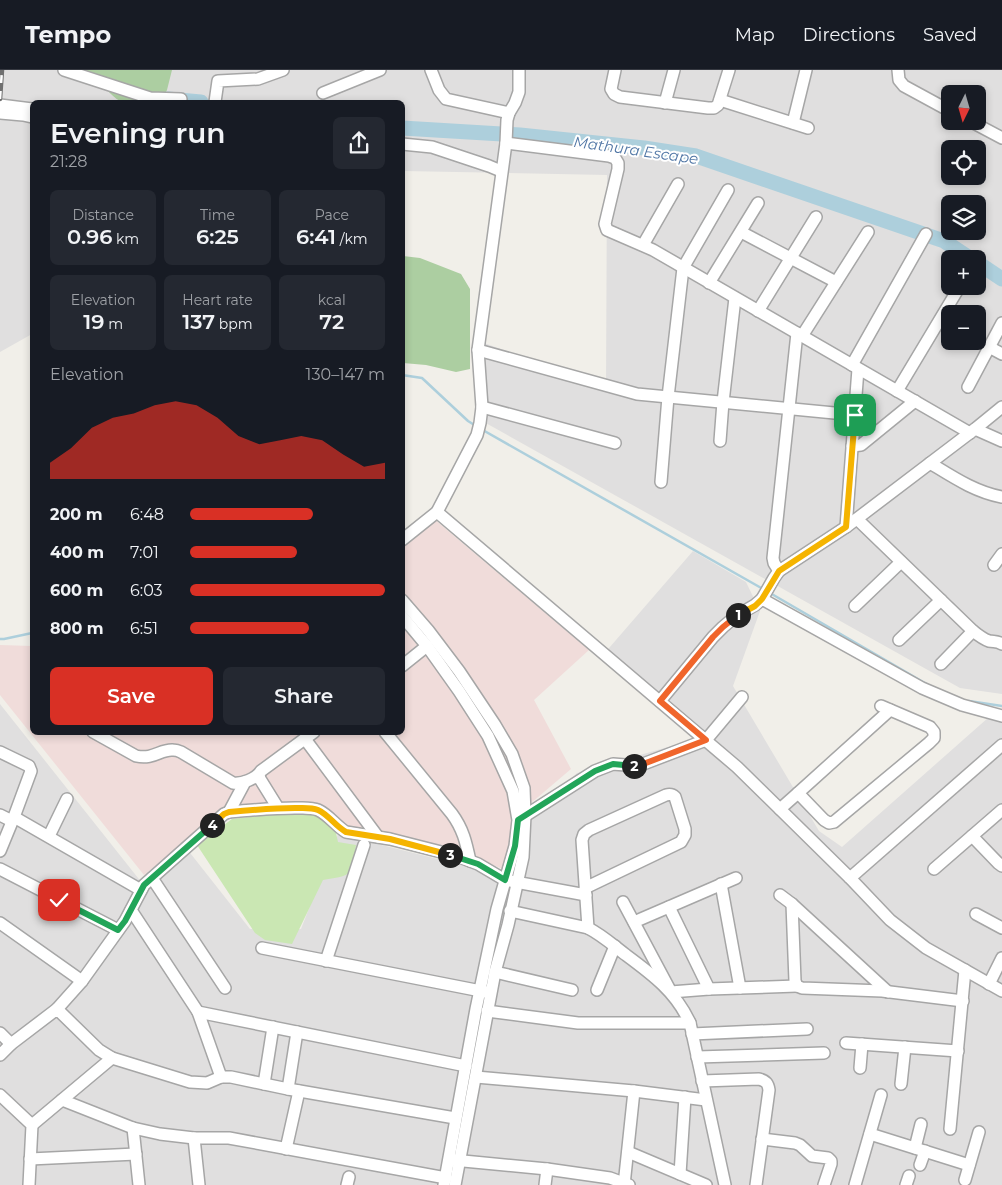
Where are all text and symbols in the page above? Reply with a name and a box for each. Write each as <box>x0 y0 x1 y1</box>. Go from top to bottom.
text: Tempo <box>25 20 111 49</box>
text: Map <box>735 24 775 46</box>
text: Directions <box>803 24 895 46</box>
text: Saved <box>923 24 977 46</box>
north arrow <box>941 85 986 130</box>
map controls <box>941 85 986 350</box>
text: Evening run <box>50 116 225 150</box>
button: share <box>333 117 385 169</box>
water label: Mathura Escape <box>572 132 700 168</box>
button: locate <box>941 140 986 185</box>
text: 21:28 <box>50 152 88 171</box>
button: layers <box>941 195 986 240</box>
text: Distance <box>72 206 134 224</box>
text: Time <box>200 206 235 224</box>
text: Pace <box>315 206 349 224</box>
text: 0.96 <box>67 224 112 249</box>
text: 6:25 <box>196 224 239 249</box>
text: 6:41 <box>296 224 336 249</box>
text: km <box>112 230 139 248</box>
text: /km <box>336 230 368 248</box>
button: + <box>941 250 986 295</box>
text: Elevation <box>71 291 136 309</box>
text: Heart rate <box>182 291 253 309</box>
text: kcal <box>318 291 346 309</box>
button: − <box>941 305 986 350</box>
text: 19 <box>83 309 104 334</box>
text: 137 <box>182 309 215 334</box>
text: 72 <box>319 309 344 334</box>
text: m <box>104 315 123 333</box>
text: bpm <box>215 315 253 333</box>
text: Elevation <box>50 365 124 384</box>
text: 130–147 m <box>306 365 385 384</box>
pin <box>834 394 876 436</box>
icon: arrive <box>841 401 869 429</box>
text: 200 m <box>50 505 102 524</box>
text: 6:48 <box>130 505 164 524</box>
text: 400 m <box>50 543 104 562</box>
text: 7:01 <box>130 543 159 562</box>
text: 600 m <box>50 581 103 600</box>
text: 6:03 <box>130 581 163 600</box>
pin: 1 <box>726 602 750 628</box>
text: 1 <box>736 606 741 624</box>
text: 800 m <box>50 619 104 638</box>
text: 6:51 <box>130 619 158 638</box>
button: Save <box>50 667 213 725</box>
button: Share <box>223 667 385 725</box>
pin: 2 <box>622 754 646 778</box>
text: 2 <box>630 757 639 775</box>
pin: 4 <box>200 812 224 838</box>
text: 4 <box>208 816 217 834</box>
pin: 3 <box>438 842 462 868</box>
text: 3 <box>446 846 455 864</box>
pin <box>38 879 80 921</box>
icon: check <box>45 886 73 914</box>

